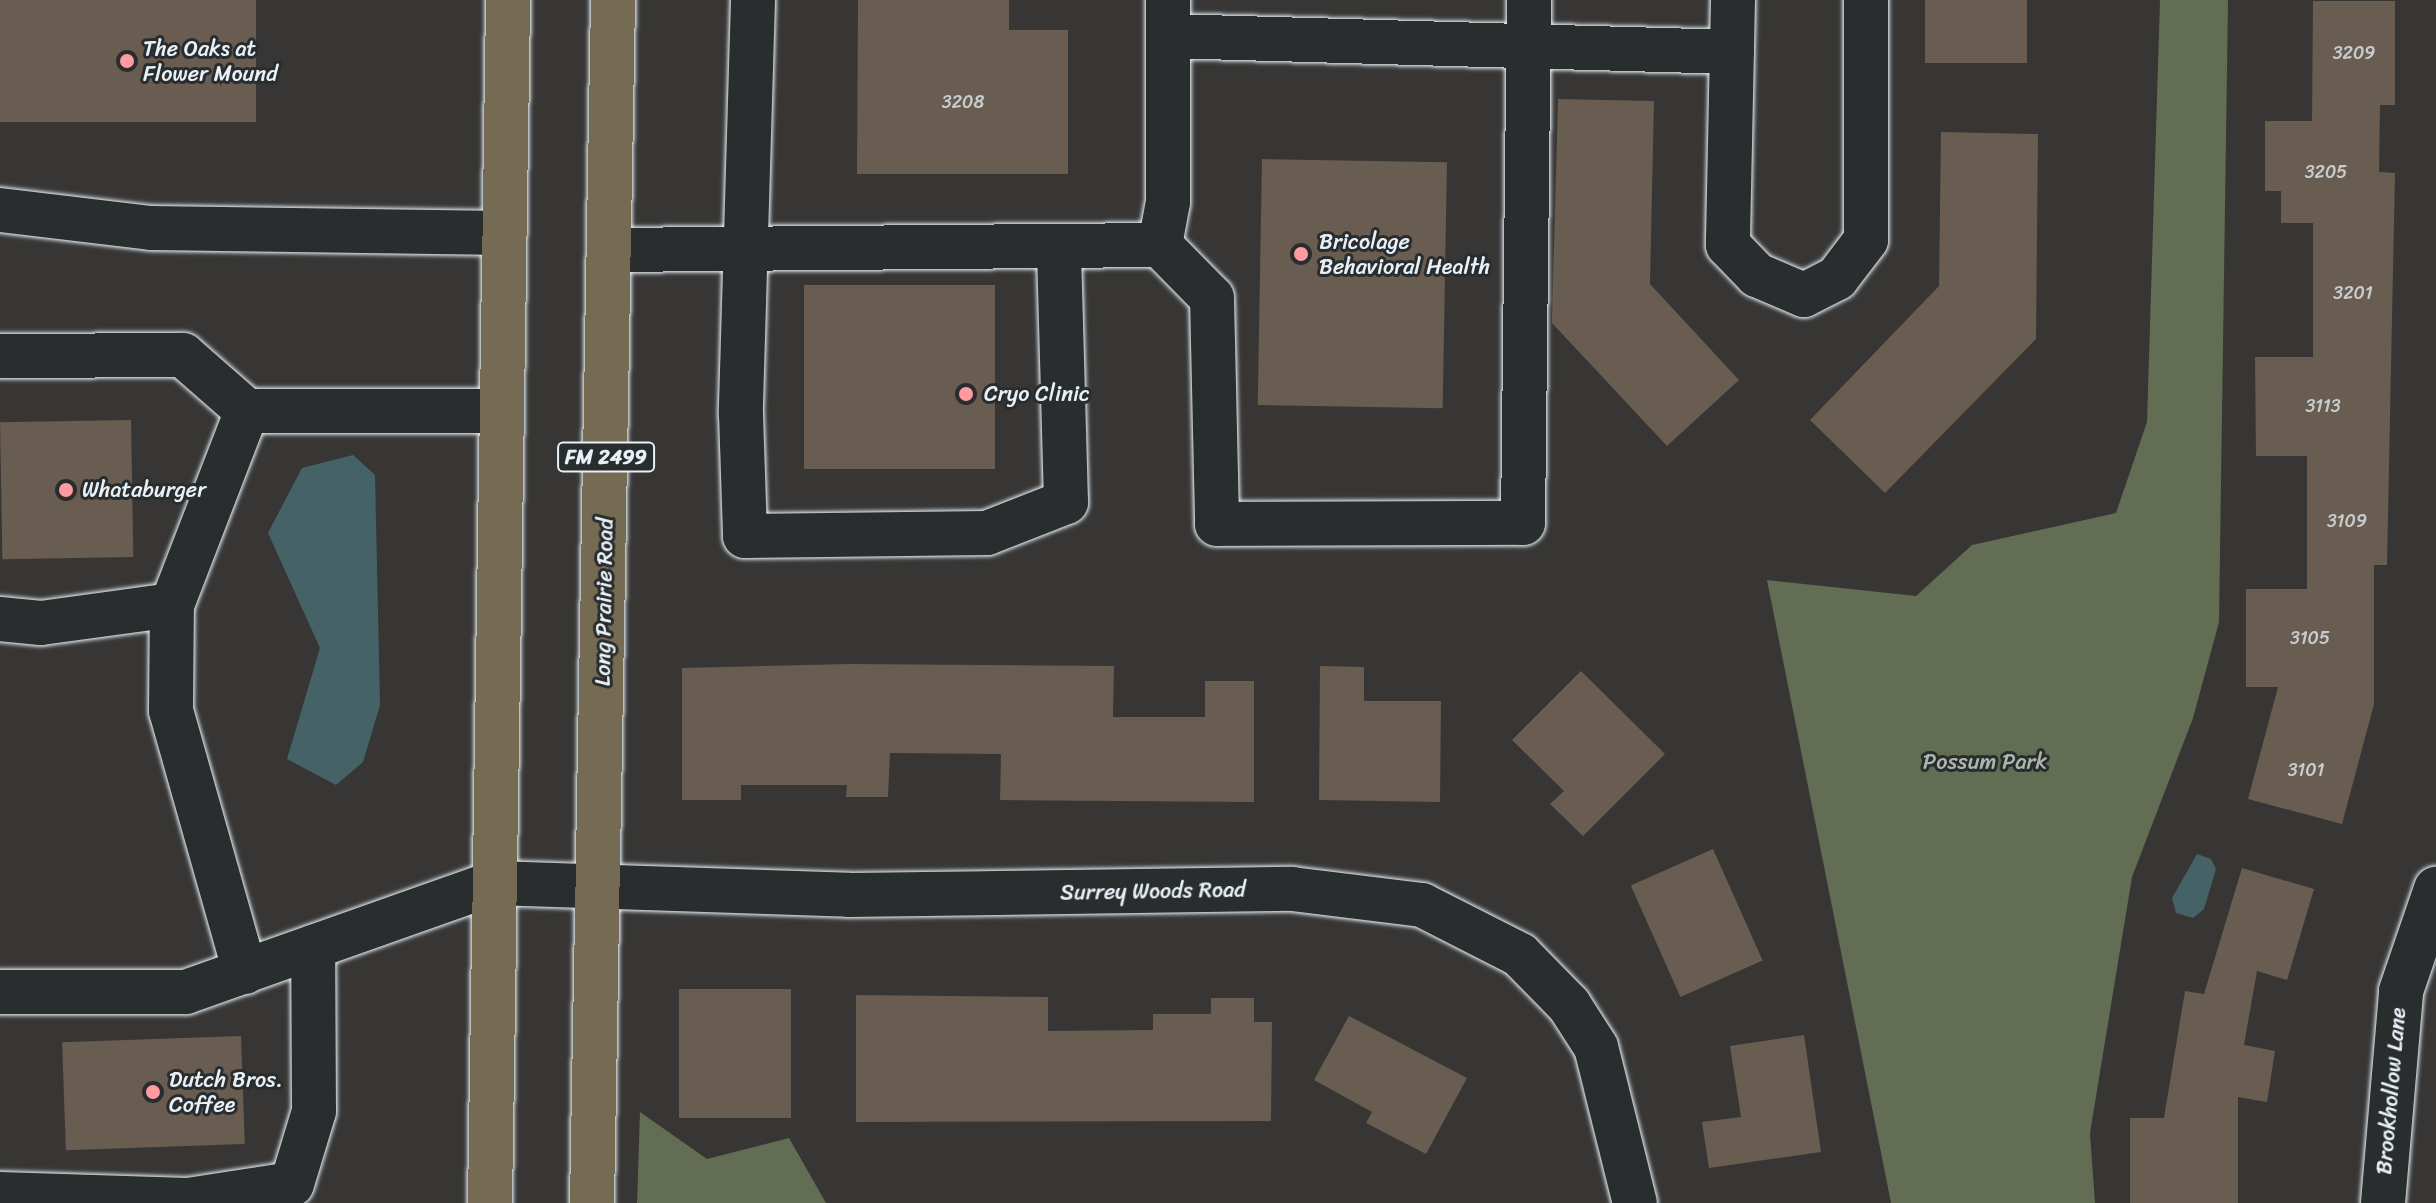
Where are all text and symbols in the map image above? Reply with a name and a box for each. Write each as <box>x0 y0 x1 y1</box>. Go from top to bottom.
place label: The Oaks at Flower Mound <box>143 35 278 86</box>
house number: 3209 <box>2333 42 2375 64</box>
marker: The Oaks at Flower Mound <box>118 52 136 70</box>
house number: 3208 <box>942 91 984 113</box>
house number: 3205 <box>2305 161 2347 183</box>
place label: Bricolage Behavioral Health <box>1319 228 1492 280</box>
marker: Bricolage Behavioral Health <box>1290 243 1312 265</box>
house number: 3201 <box>2333 282 2373 304</box>
place label: Cryo Clinic <box>984 381 1090 407</box>
marker: Cryo Clinic <box>955 383 977 405</box>
house number: 3113 <box>2305 395 2341 417</box>
road number: FM 2499 <box>556 441 656 473</box>
place label: Whataburger <box>82 477 206 503</box>
marker: Whataburger <box>57 481 75 499</box>
house number: 3109 <box>2327 510 2367 532</box>
street label: Long Prairie Road <box>589 517 619 687</box>
house number: 3105 <box>2290 627 2330 649</box>
park label: Possum Park <box>1923 749 2047 775</box>
house number: 3101 <box>2288 759 2324 781</box>
street label: Surrey Woods Road <box>1060 876 1246 906</box>
street label: Brookhollow Lane <box>2371 1006 2411 1176</box>
place label: Dutch Bros. Coffee <box>169 1066 283 1118</box>
marker: Dutch Bros. Coffee <box>144 1083 162 1101</box>

